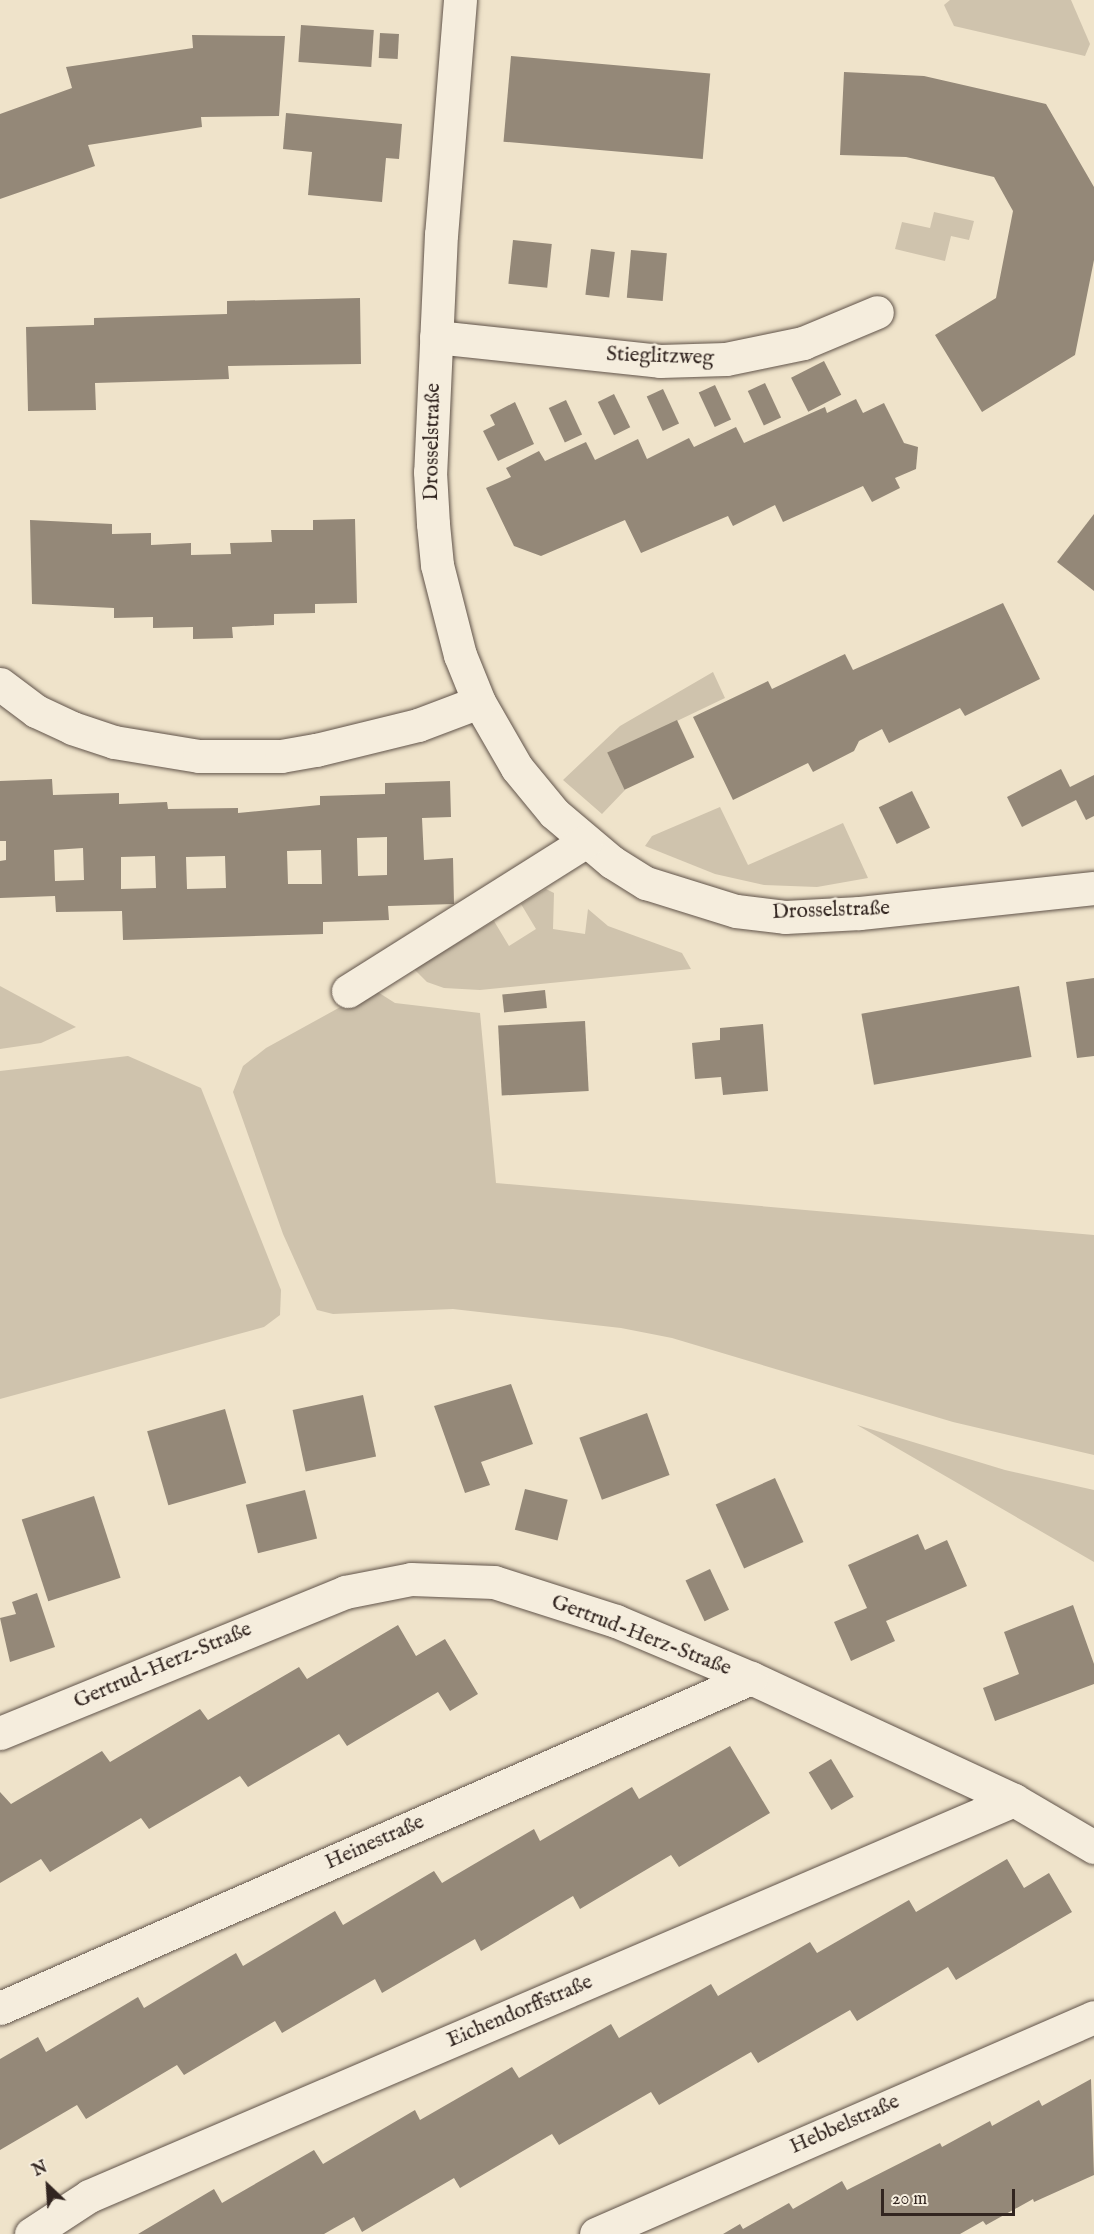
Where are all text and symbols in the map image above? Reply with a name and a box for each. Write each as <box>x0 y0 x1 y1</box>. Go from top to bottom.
street label: Stieglitzweg <box>606 343 714 371</box>
street label: Drosselstraße <box>419 383 447 501</box>
street label: Drosselstraße <box>772 896 890 926</box>
street label: Gertrud-Herz-Straße <box>548 1590 734 1682</box>
street label: Gertrud-Herz-Straße <box>70 1617 256 1715</box>
street label: Heinestraße <box>322 1810 428 1876</box>
street label: Eichendorffstraße <box>443 1970 597 2054</box>
street label: Hebbelstraße <box>786 2090 904 2160</box>
north arrow <box>18 2156 78 2216</box>
text: N <box>30 2158 51 2182</box>
scale bar <box>884 2177 1018 2215</box>
text: 20 m <box>892 2188 927 2211</box>

